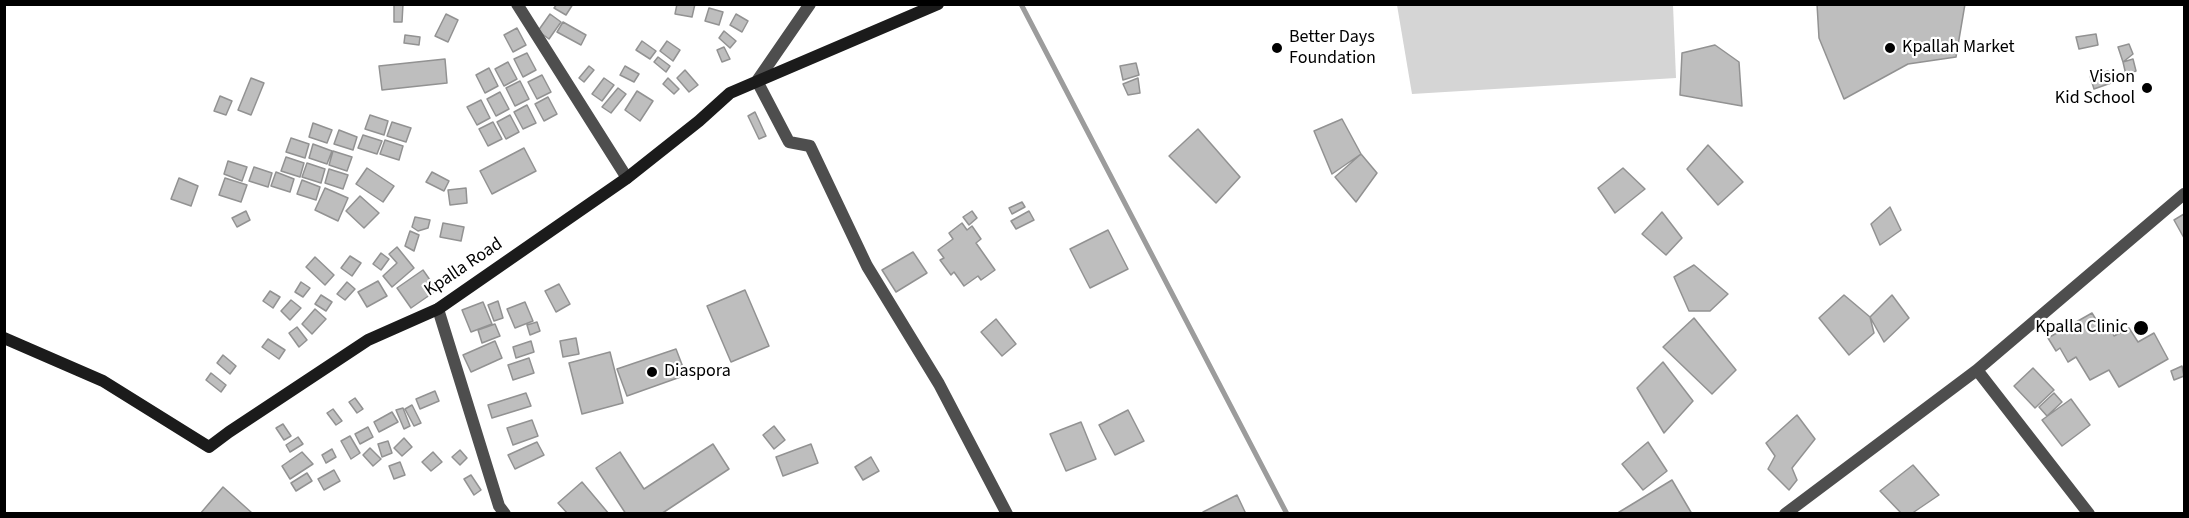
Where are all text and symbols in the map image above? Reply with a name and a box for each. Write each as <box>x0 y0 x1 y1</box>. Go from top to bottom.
place label: Better Days Foundation <box>1289 27 1376 70</box>
place label: Kpallah Market <box>1902 37 2015 59</box>
marker: Better Days Foundation <box>1270 41 1284 55</box>
marker: Kpallah Market <box>1883 41 1897 55</box>
place label: Vision Kid School <box>2055 67 2135 110</box>
marker: Vision Kid School <box>2140 81 2154 95</box>
street label: Kpalla Road <box>421 234 507 302</box>
place label: Kpalla Clinic <box>2035 317 2128 339</box>
marker: Kpalla Clinic <box>2132 319 2150 337</box>
place label: Diaspora <box>664 361 731 383</box>
marker: Diaspora <box>645 365 659 379</box>

